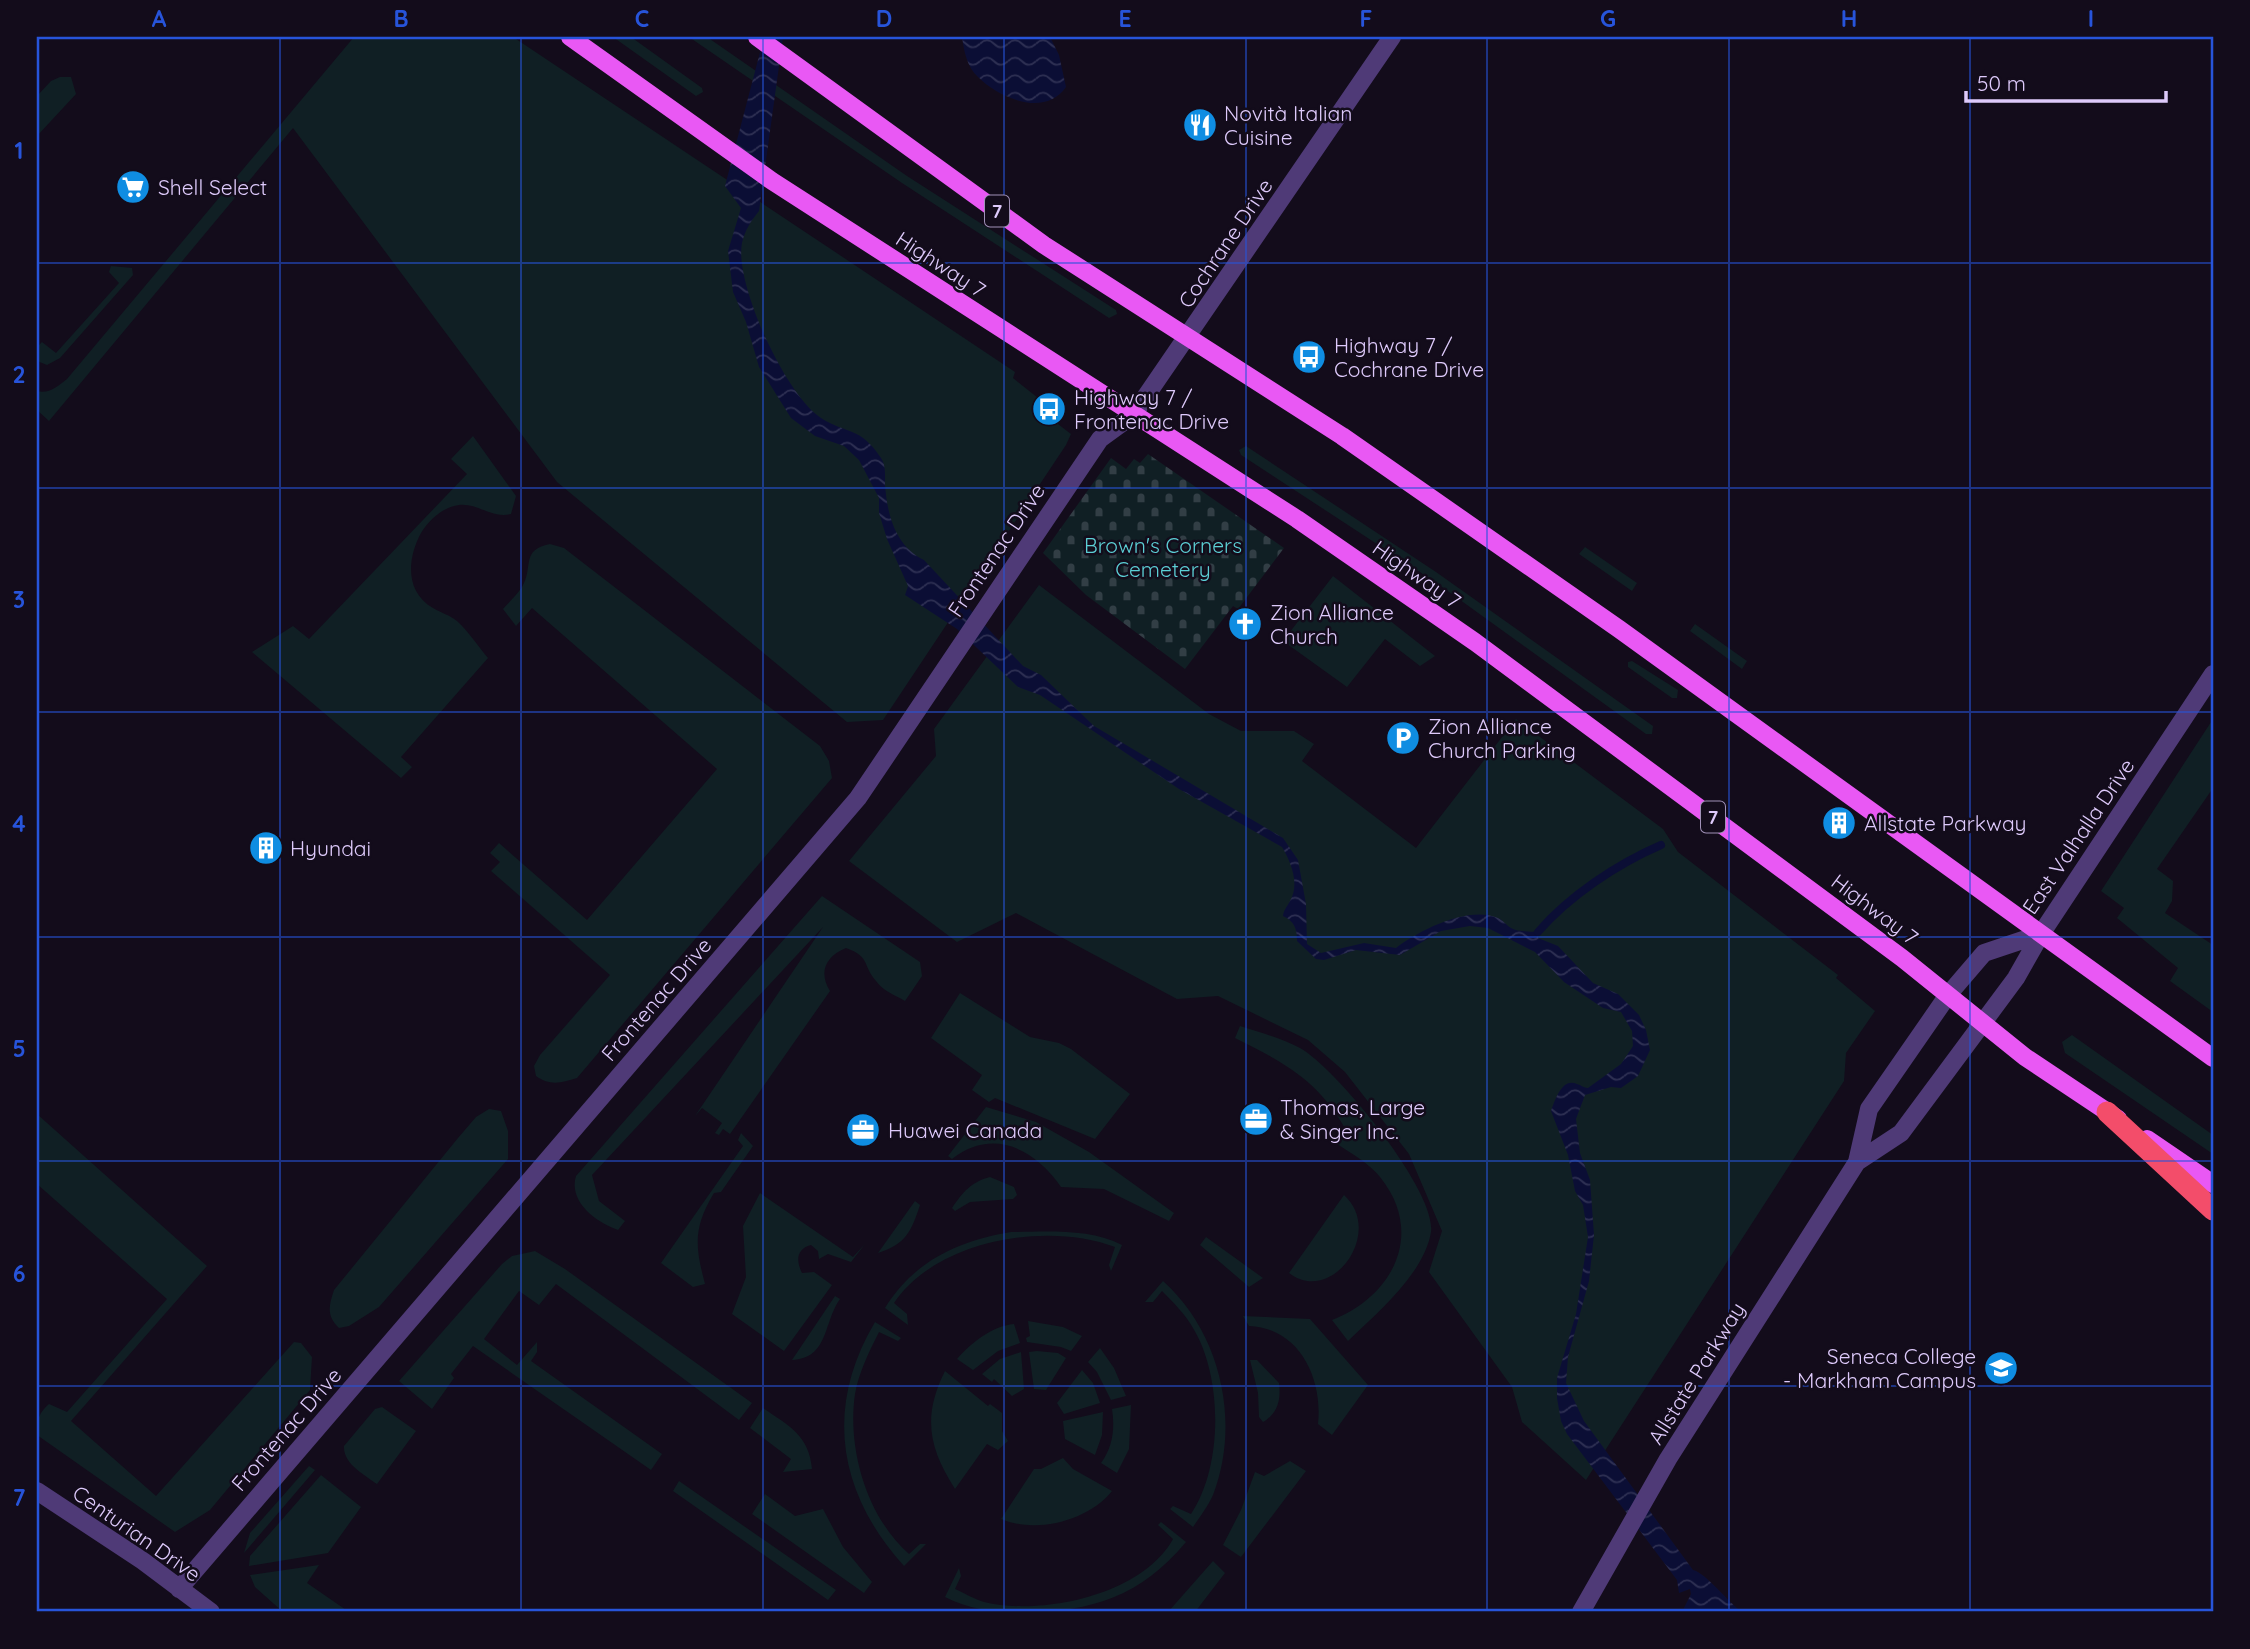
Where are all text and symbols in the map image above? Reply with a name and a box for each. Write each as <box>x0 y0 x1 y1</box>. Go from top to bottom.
text: A <box>152 4 167 33</box>
text: B <box>393 4 409 33</box>
text: C <box>635 4 649 33</box>
text: D <box>876 4 892 33</box>
text: E <box>1118 4 1132 33</box>
text: F <box>1360 4 1372 33</box>
text: G <box>1600 4 1616 33</box>
text: H <box>1841 4 1857 33</box>
text: I <box>2088 4 2094 33</box>
scale bar <box>1966 60 2166 104</box>
text: 50 m <box>1977 70 2026 96</box>
place label: Novità Italian Cuisine <box>1224 100 1352 150</box>
restaurant icon: Novità Italian Cuisine <box>1181 106 1219 144</box>
text: 1 <box>15 136 23 165</box>
supermarket icon: Shell Select <box>114 168 152 206</box>
place label: Shell Select <box>158 174 267 200</box>
street label: Cochrane Drive <box>1172 174 1278 312</box>
road number: 7 <box>985 196 1009 226</box>
street label: Highway 7 <box>891 225 991 303</box>
place label: Highway 7 / Cochrane Drive <box>1334 332 1484 382</box>
bus stop icon: Highway 7 / Cochrane Drive <box>1290 338 1328 376</box>
text: 2 <box>12 360 26 389</box>
place label: Highway 7 / Frontenac Drive <box>1074 384 1229 434</box>
bus stop icon: Highway 7 / Frontenac Drive <box>1030 390 1068 428</box>
street label: Frontenac Drive <box>942 478 1050 622</box>
park label: Brown's Corners Cemetery <box>1084 532 1242 582</box>
street label: Highway 7 <box>1368 534 1466 614</box>
text: 3 <box>13 585 25 614</box>
place label: Zion Alliance Church <box>1270 599 1394 649</box>
church icon: Zion Alliance Church <box>1226 605 1264 643</box>
place label: Zion Alliance Church Parking <box>1428 713 1576 763</box>
parking icon: Zion Alliance Church Parking <box>1384 719 1422 757</box>
street label: East Valhalla Drive <box>2016 753 2140 919</box>
road number: 7 <box>1701 802 1725 832</box>
building icon: Allstate Parkway <box>1820 804 1858 842</box>
text: 4 <box>12 809 26 838</box>
place label: Allstate Parkway <box>1864 810 2027 836</box>
building icon: Hyundai <box>247 829 285 867</box>
place label: Hyundai <box>290 835 371 861</box>
street label: Highway 7 <box>1827 868 1924 950</box>
street label: Frontenac Drive <box>595 932 717 1066</box>
text: 5 <box>12 1034 26 1063</box>
place label: Thomas, Large & Singer Inc. <box>1280 1094 1425 1144</box>
office icon: Thomas, Large & Singer Inc. <box>1237 1100 1275 1138</box>
office icon: Huawei Canada <box>844 1111 882 1149</box>
place label: Huawei Canada <box>888 1117 1042 1143</box>
text: 6 <box>13 1259 25 1288</box>
street label: Allstate Parkway <box>1642 1297 1750 1449</box>
place label: Seneca College - Markham Campus <box>1783 1343 1976 1393</box>
school or university icon: Seneca College - Markham Campus <box>1982 1349 2020 1387</box>
street label: Frontenac Drive <box>225 1362 347 1496</box>
street label: Centurian Drive <box>68 1479 206 1587</box>
text: 7 <box>13 1483 26 1512</box>

